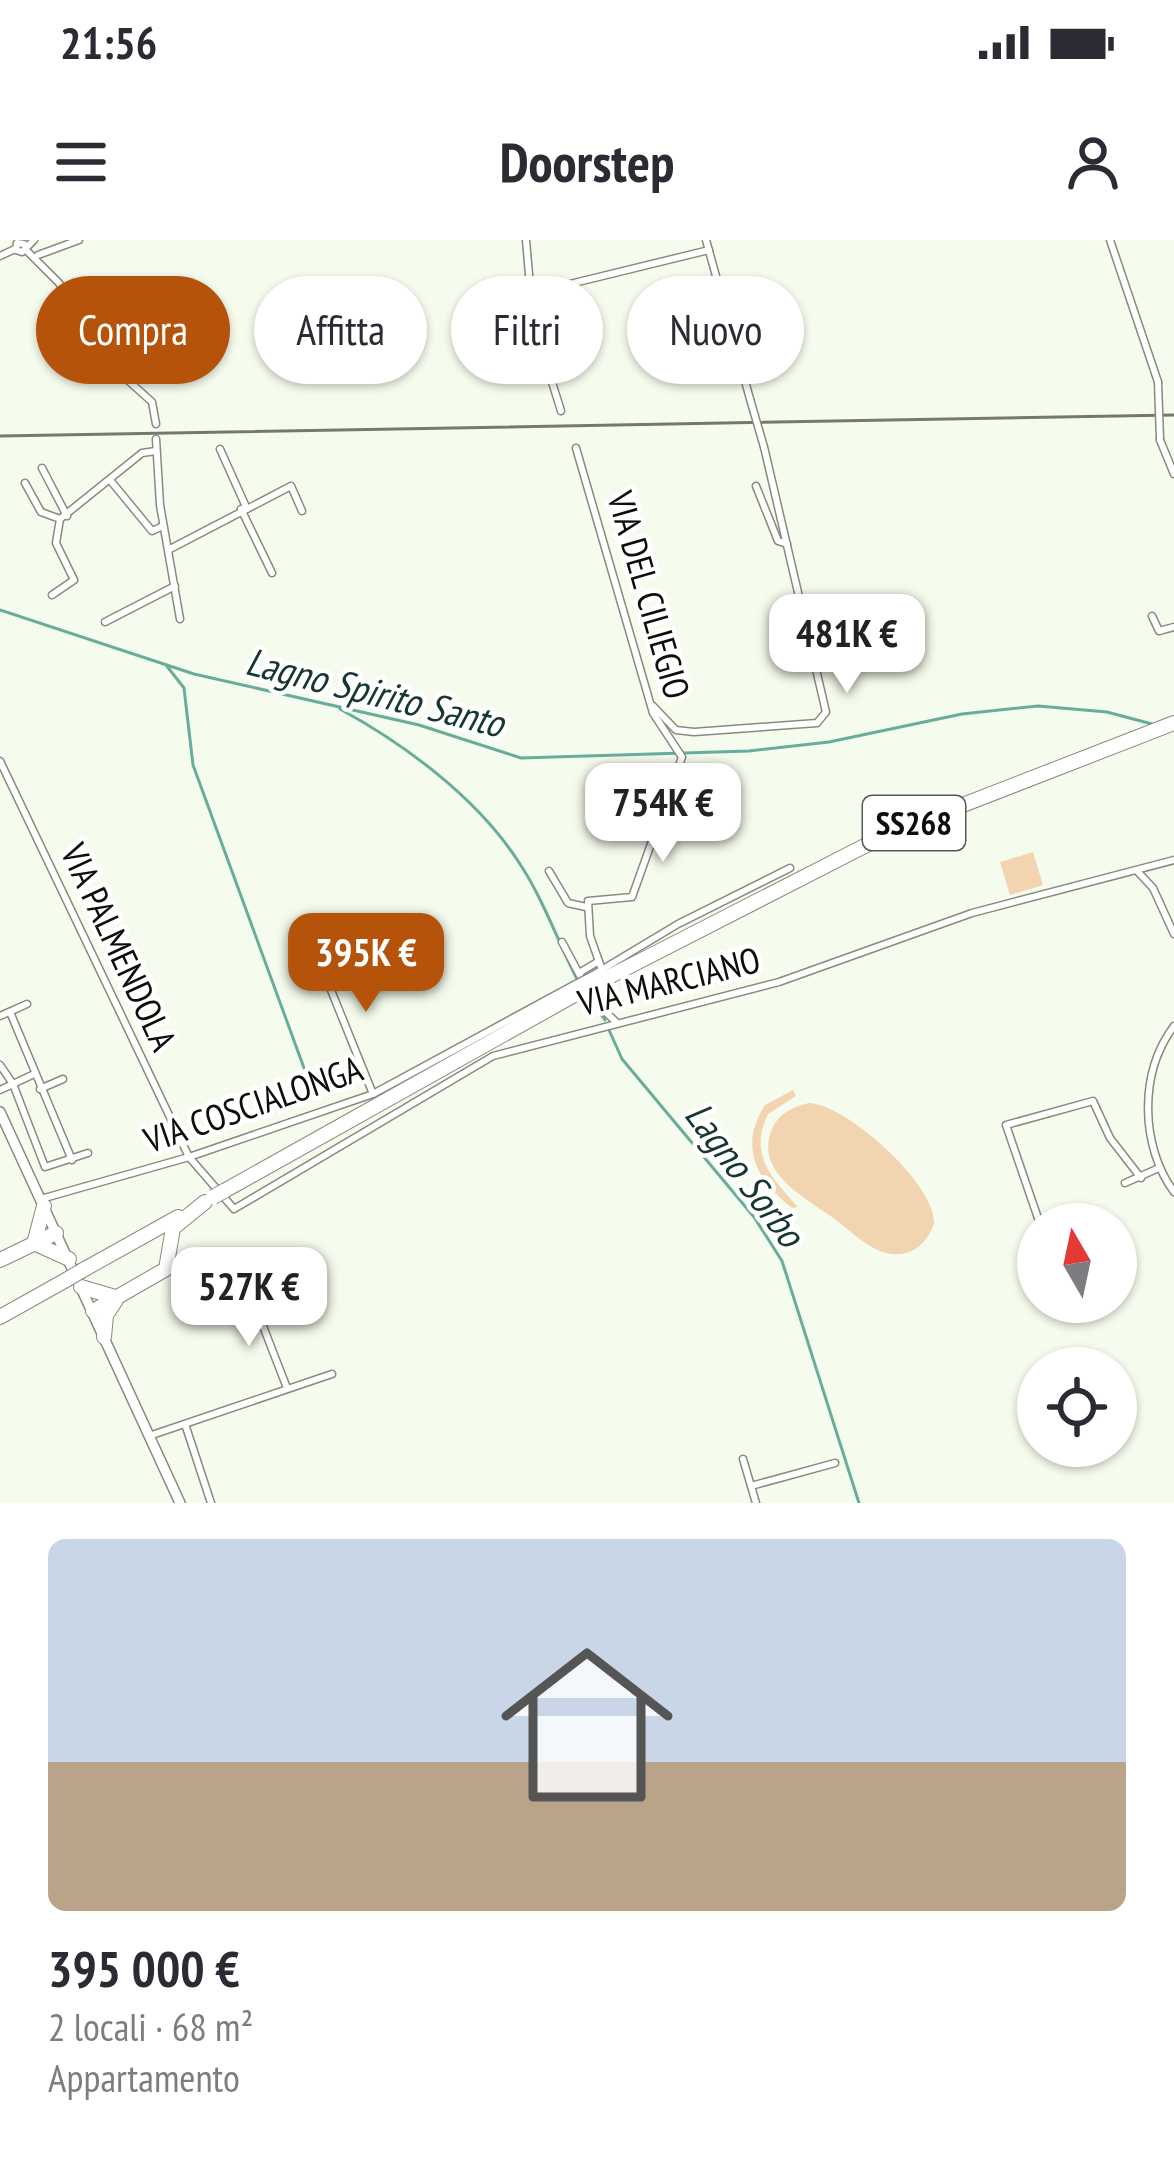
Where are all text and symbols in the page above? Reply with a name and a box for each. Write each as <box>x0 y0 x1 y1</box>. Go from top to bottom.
text: 21:56 <box>60 13 157 71</box>
text: Doorstep <box>500 127 674 197</box>
icon: menu <box>48 129 114 195</box>
icon: person <box>1060 129 1126 195</box>
chip: Compra <box>36 276 230 384</box>
chip: Affitta <box>254 276 427 384</box>
chip: Filtri <box>451 276 603 384</box>
chip: Nuovo <box>627 276 804 384</box>
street label: VIA DEL CILIEGIO <box>597 485 702 704</box>
pin: 481K € <box>749 594 945 696</box>
text: 481K € <box>796 607 898 658</box>
water label: Lagno Spirito Santo <box>241 635 512 749</box>
pin: 754K € <box>565 763 761 865</box>
text: 754K € <box>612 776 714 827</box>
road number: SS268 <box>863 796 965 850</box>
street label: VIA PALMENDOLA <box>51 835 188 1058</box>
pin: 395K € <box>268 913 464 1015</box>
text: 395K € <box>315 926 417 977</box>
street label: VIA MARCIANO <box>572 935 765 1026</box>
street label: VIA COSCIALONGA <box>136 1044 368 1163</box>
water label: Lagno Sorbo <box>674 1091 818 1259</box>
north arrow <box>1017 1203 1137 1323</box>
map controls <box>1017 1203 1137 1467</box>
pin: 527K € <box>151 1247 347 1349</box>
text: 527K € <box>198 1260 300 1311</box>
button: locate <box>1017 1347 1137 1467</box>
icon: home <box>479 1617 695 1833</box>
text: 395 000 € <box>48 1935 240 2001</box>
text: 2 locali · 68 m² <box>48 2001 253 2052</box>
text: Appartamento <box>48 2052 240 2103</box>

